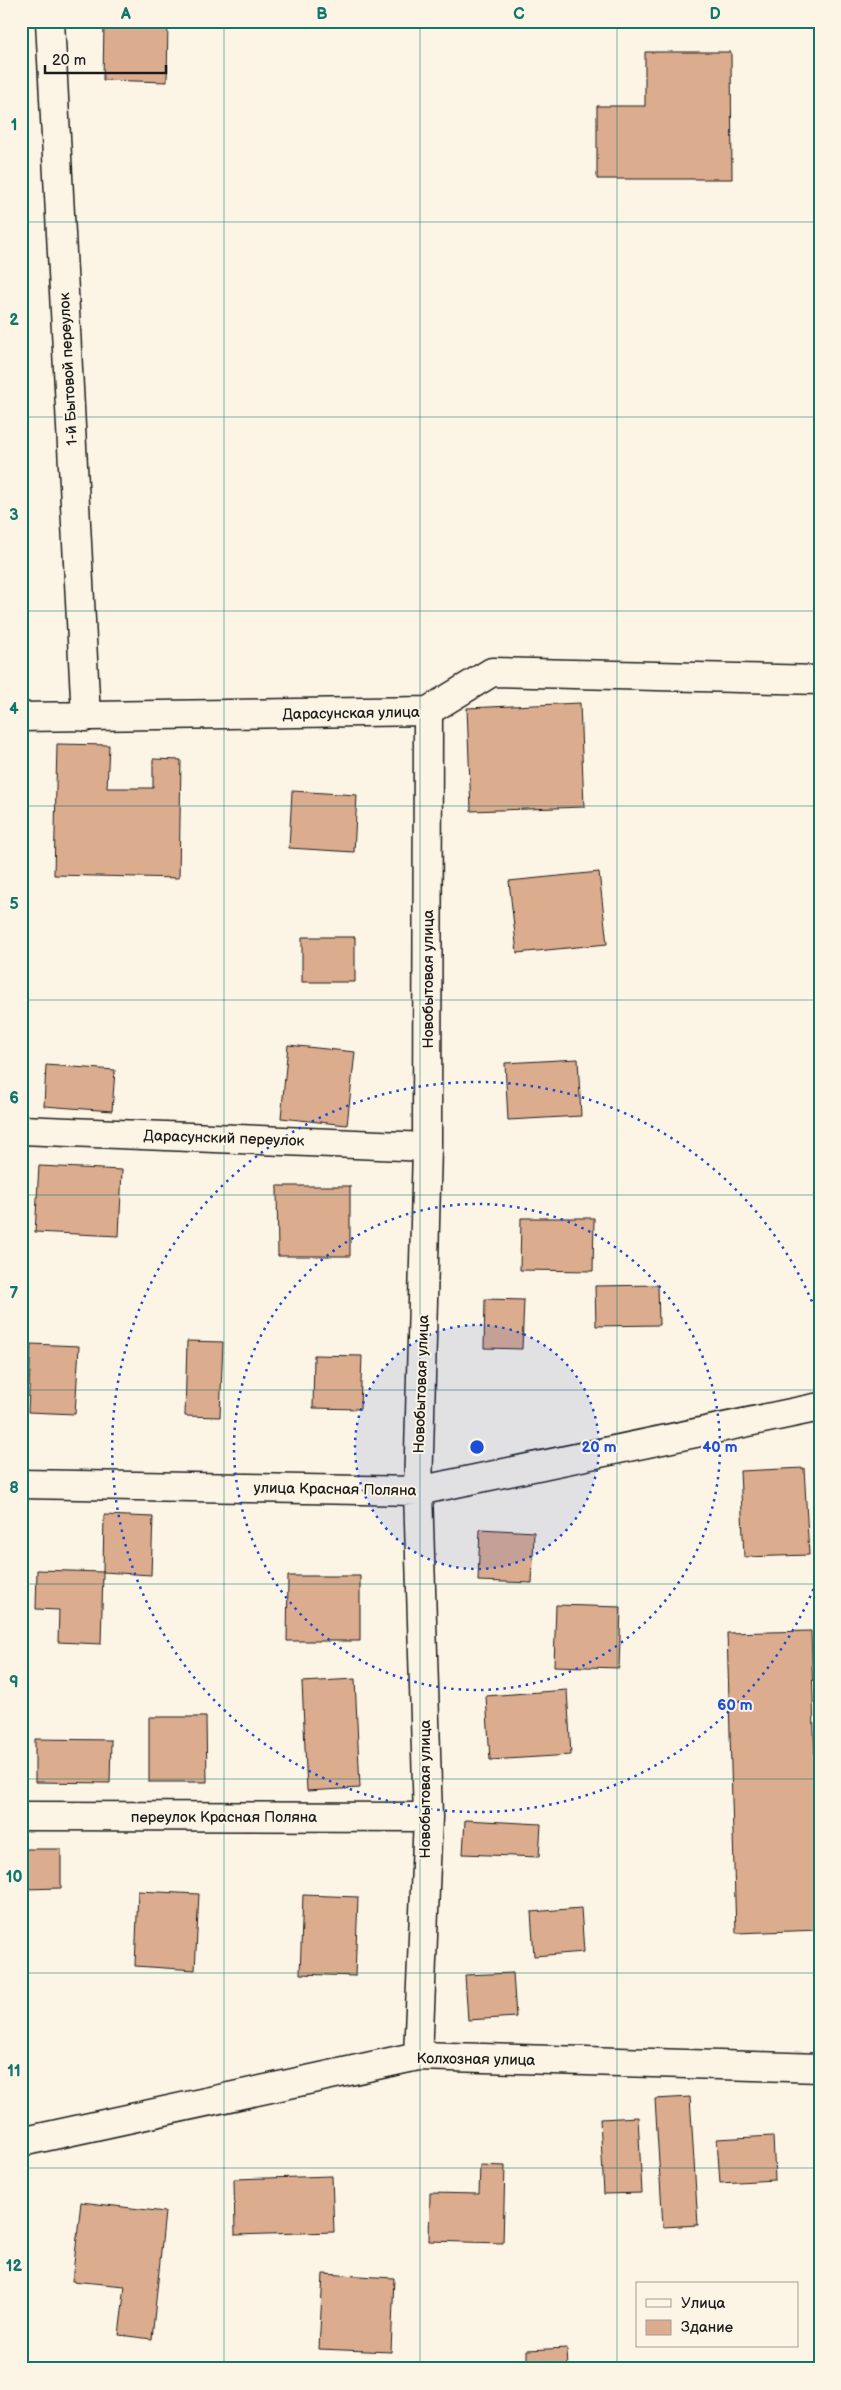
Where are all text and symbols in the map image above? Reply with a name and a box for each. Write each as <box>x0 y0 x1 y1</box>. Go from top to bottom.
text: A <box>120 5 131 24</box>
text: B <box>316 5 328 24</box>
text: C <box>513 5 525 24</box>
text: D <box>709 5 721 24</box>
scale bar <box>45 42 166 74</box>
text: 20 m <box>52 51 86 70</box>
text: 1 <box>11 116 17 135</box>
street label: 1-й Бытовой переулок <box>55 292 82 446</box>
text: 2 <box>9 311 19 330</box>
text: 3 <box>9 506 19 525</box>
text: 4 <box>9 700 19 719</box>
street label: Дарасунская улица <box>282 703 420 724</box>
text: 5 <box>9 895 19 914</box>
street label: Новобытовая улица <box>419 910 438 1048</box>
text: 6 <box>9 1089 19 1108</box>
street label: Дарасунский переулок <box>143 1126 305 1151</box>
text: 7 <box>10 1284 19 1303</box>
street label: Новобытовая улица <box>410 1314 433 1454</box>
centre of rings <box>468 1438 486 1456</box>
text: 20 m <box>582 1438 617 1457</box>
text: 40 m <box>702 1438 738 1457</box>
text: 8 <box>9 1479 19 1498</box>
street label: улица Красная Поляна <box>253 1479 417 1500</box>
text: 9 <box>9 1673 19 1692</box>
text: 60 m <box>717 1696 753 1715</box>
street label: Новобытовая улица <box>416 1720 435 1858</box>
street label: переулок Красная Поляна <box>131 1808 317 1827</box>
text: 10 <box>6 1868 22 1887</box>
street label: Колхозная улица <box>417 2049 536 2070</box>
text: 11 <box>7 2062 21 2081</box>
text: 12 <box>6 2257 23 2276</box>
legend <box>636 2282 798 2348</box>
text: Улица <box>681 2294 726 2313</box>
text: Здание <box>681 2318 733 2337</box>

